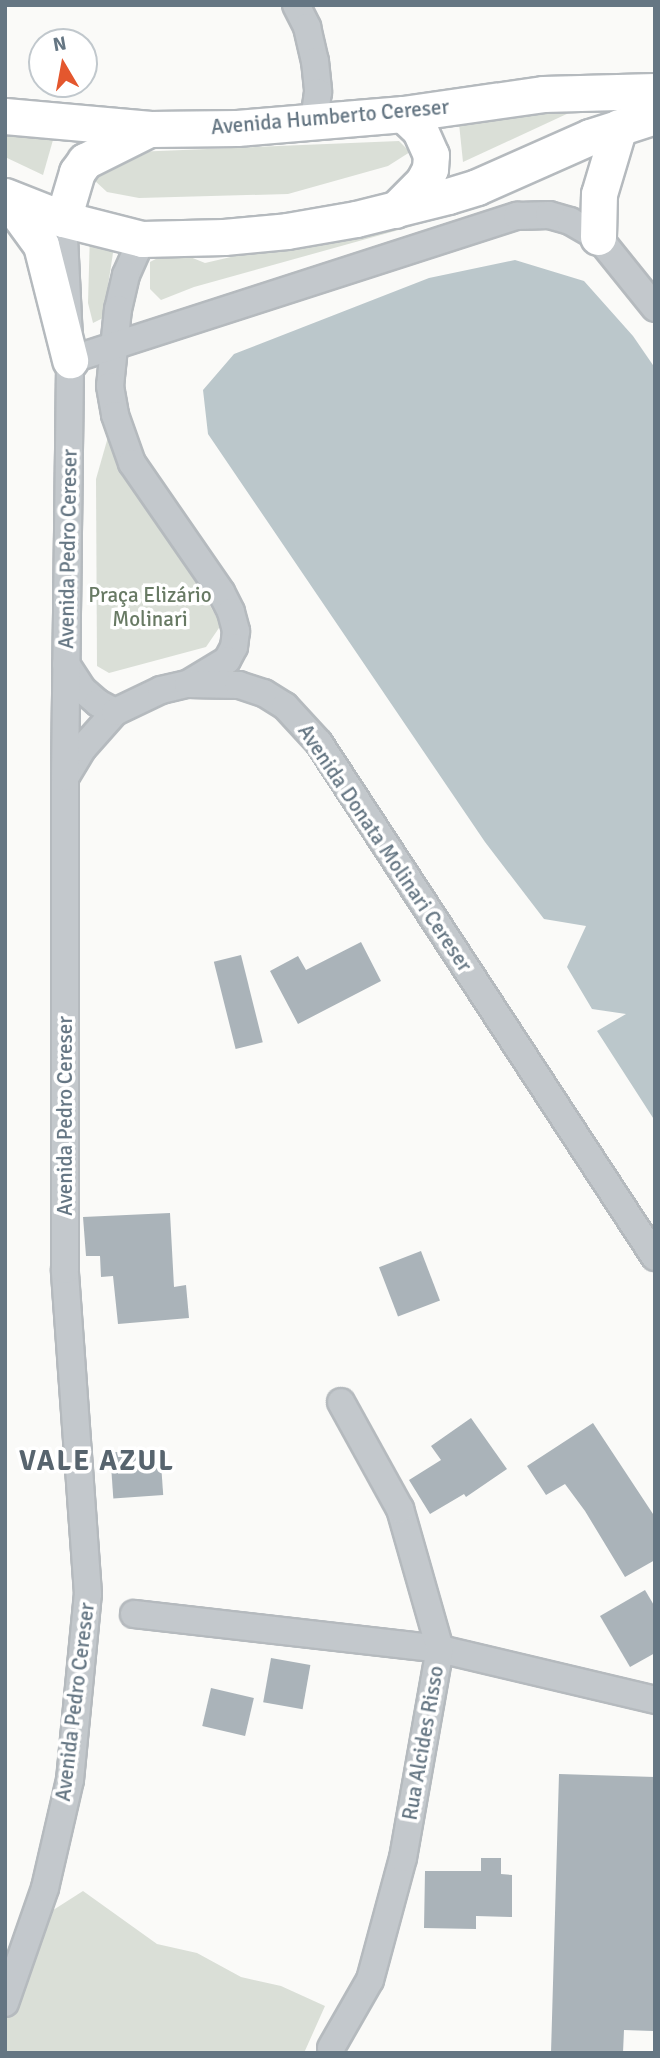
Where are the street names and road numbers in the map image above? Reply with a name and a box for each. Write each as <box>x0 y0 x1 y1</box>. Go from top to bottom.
street label: Avenida Humberto Cereser <box>210 94 450 140</box>
street label: Avenida Pedro Cereser <box>54 449 82 649</box>
street label: Avenida Donata Molinari Cereser <box>293 719 477 977</box>
street label: Avenida Pedro Cereser <box>52 1016 78 1216</box>
street label: Avenida Pedro Cereser <box>50 1601 100 1803</box>
street label: Rua Alcides Risso <box>397 1664 449 1822</box>

